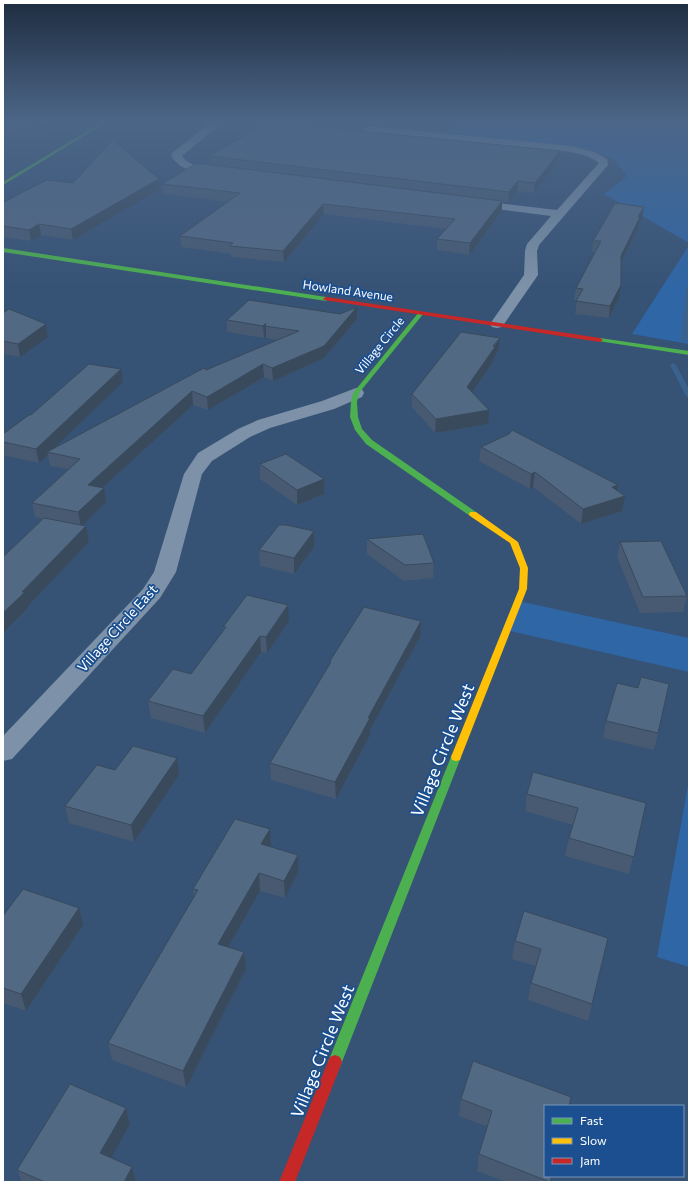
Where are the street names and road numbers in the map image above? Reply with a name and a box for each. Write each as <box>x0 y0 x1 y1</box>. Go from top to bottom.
street label: Howland Avenue <box>302 277 394 303</box>
street label: Village Circle <box>352 313 406 377</box>
street label: Village Circle East <box>73 581 161 675</box>
street label: Village Circle West <box>406 680 478 820</box>
street label: Village Circle West <box>286 981 358 1121</box>

